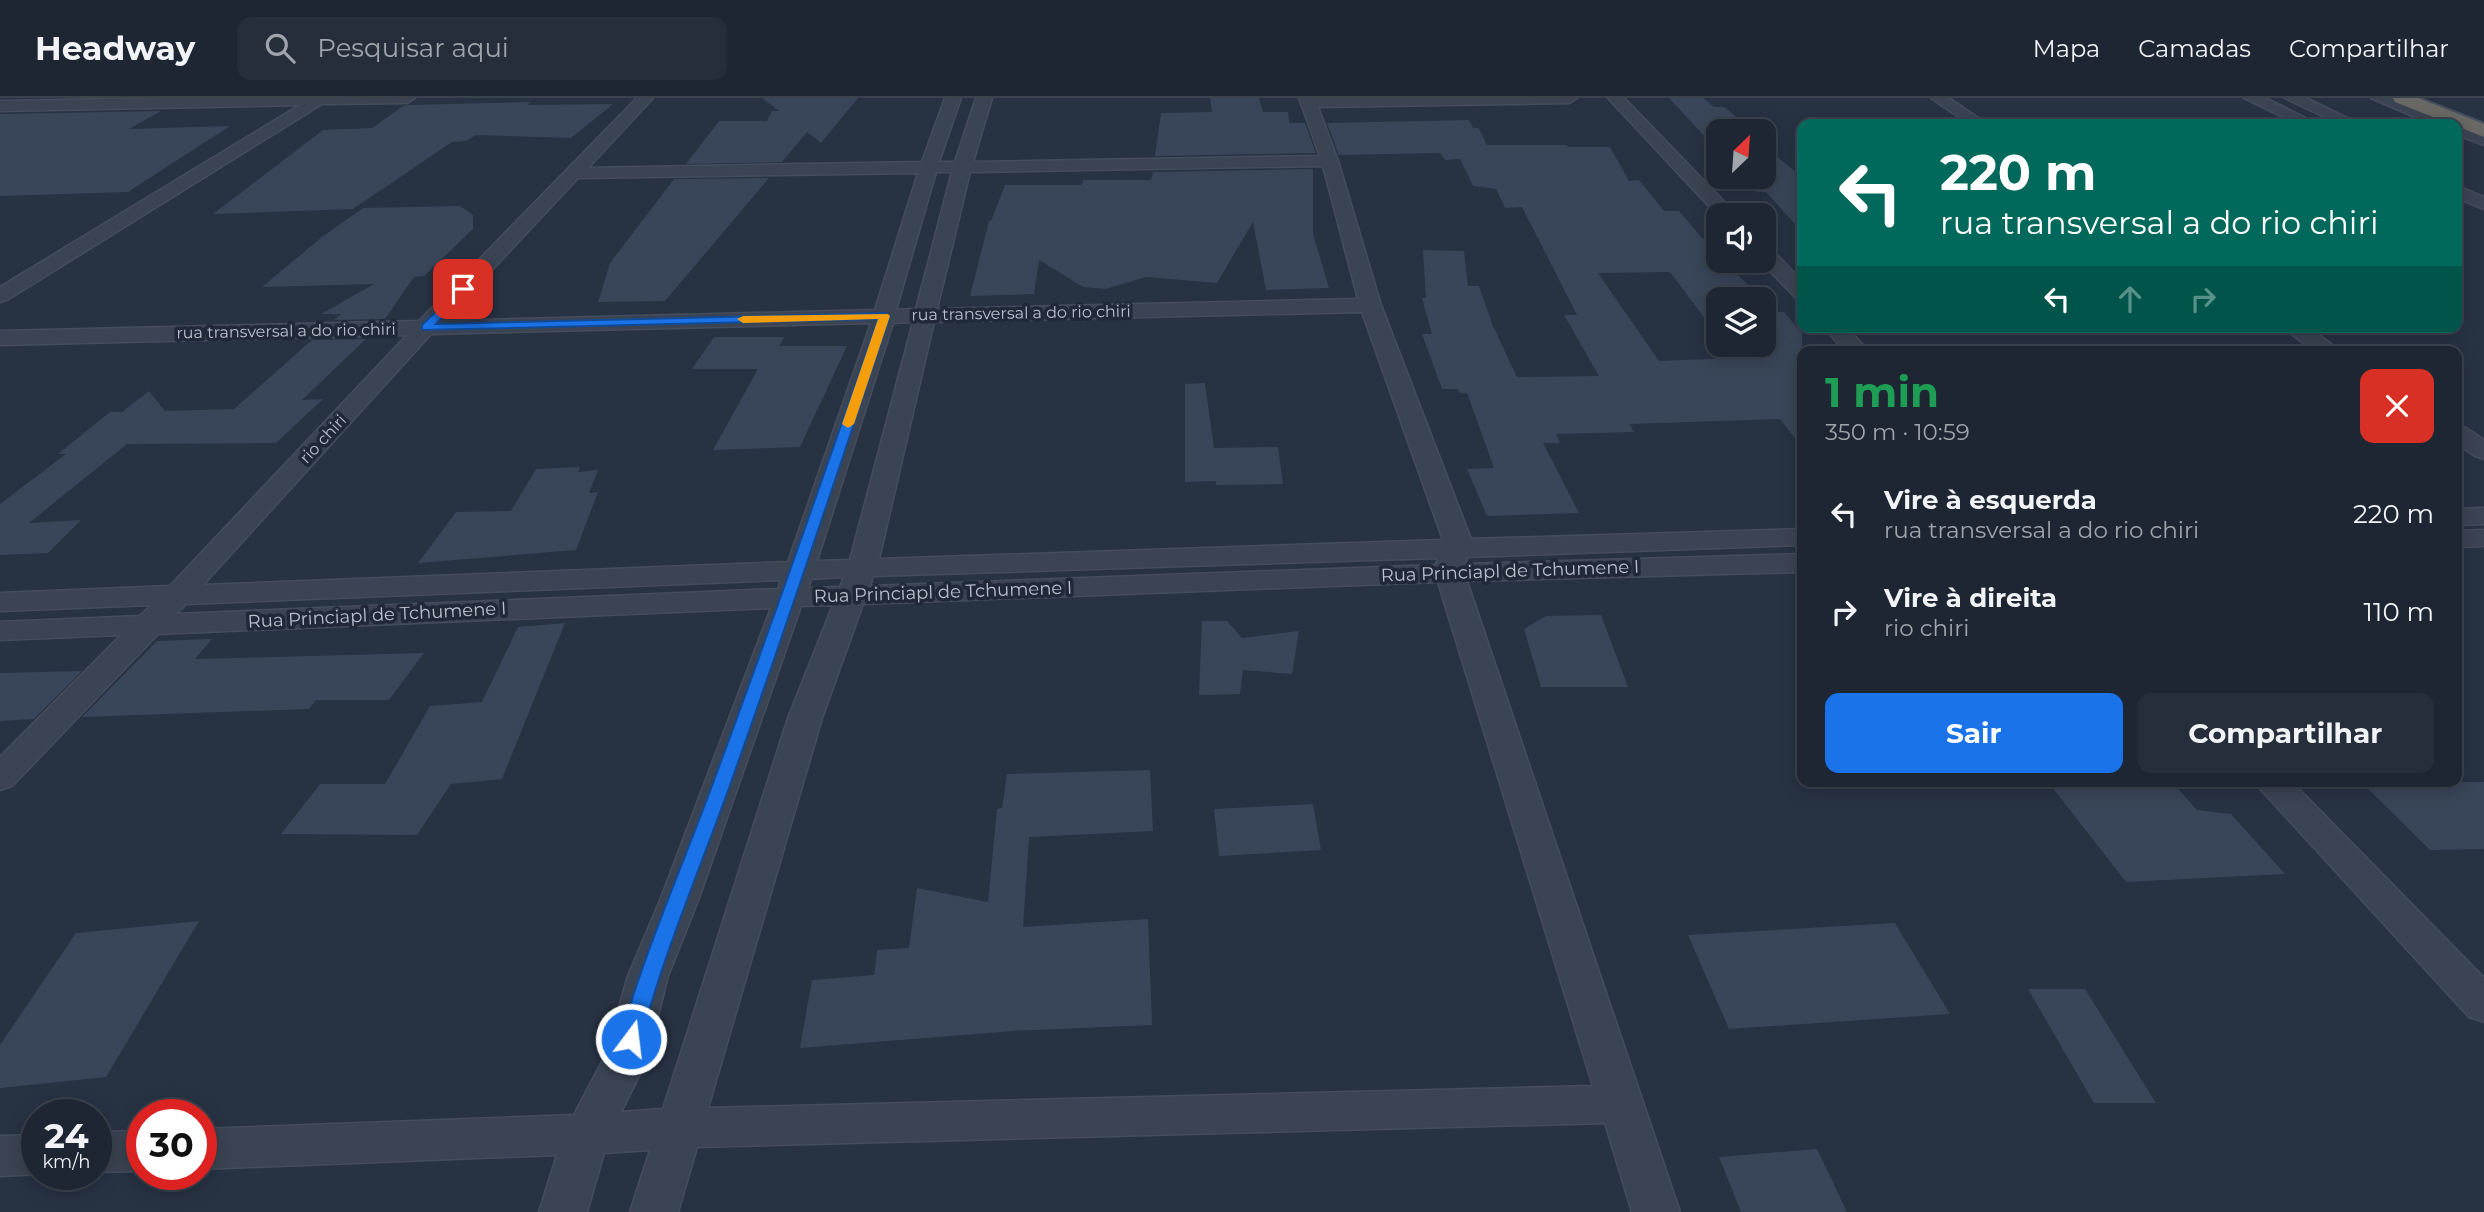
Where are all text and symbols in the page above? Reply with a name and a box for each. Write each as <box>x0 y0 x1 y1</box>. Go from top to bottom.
search box <box>237 17 727 80</box>
text: Headway <box>35 28 195 68</box>
icon: search <box>261 29 299 67</box>
text: Pesquisar aqui <box>317 32 509 64</box>
text: Mapa <box>2033 34 2100 63</box>
text: Camadas <box>2138 34 2251 63</box>
text: Compartilhar <box>2289 34 2449 63</box>
north arrow <box>1706 119 1776 189</box>
map controls <box>1706 119 1776 357</box>
text: 220 m <box>1940 143 2096 202</box>
icon: left <box>1825 147 1916 238</box>
button: sound <box>1706 203 1776 273</box>
text: rua transversal a do rio chiri <box>1940 203 2379 242</box>
pin <box>433 259 493 319</box>
icon: arrive <box>444 270 482 308</box>
icon: left <box>2038 280 2076 318</box>
icon: ahead <box>2111 280 2149 318</box>
icon: right <box>2184 280 2222 318</box>
button: layers <box>1706 287 1776 357</box>
street label: rua transversal a do rio chiri <box>911 302 1131 324</box>
street label: rua transversal a do rio chiri <box>176 320 396 342</box>
text: 1 min <box>1825 366 1939 418</box>
button: close <box>2360 369 2434 443</box>
street label: rio chiri <box>296 411 350 467</box>
text: 350 m · 10:59 <box>1825 418 1970 446</box>
text: Vire à esquerda <box>1884 484 2097 516</box>
icon: left <box>1825 495 1863 533</box>
text: 220 m <box>2353 498 2434 530</box>
text: rua transversal a do rio chiri <box>1884 516 2199 544</box>
street label: Rua Princiapl de Tchumene I <box>1380 555 1640 587</box>
street label: Rua Princiapl de Tchumene I <box>813 576 1073 608</box>
text: Vire à direita <box>1884 582 2057 614</box>
icon: right <box>1825 593 1863 631</box>
text: 110 m <box>2364 596 2434 628</box>
street label: Rua Princiapl de Tchumene I <box>247 597 507 633</box>
text: rio chiri <box>1884 614 1969 642</box>
button: Sair <box>1825 693 2123 773</box>
button: Compartilhar <box>2137 693 2434 773</box>
position arrow <box>594 1002 668 1076</box>
speed limit sign: 30 <box>126 1099 217 1190</box>
text: 24 <box>44 1114 89 1157</box>
text: km/h <box>42 1151 91 1173</box>

